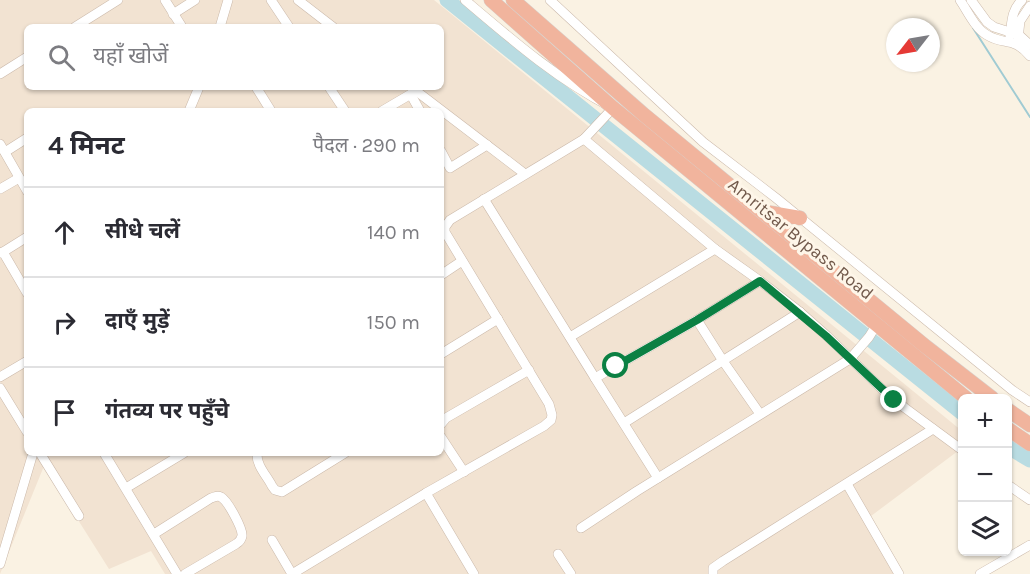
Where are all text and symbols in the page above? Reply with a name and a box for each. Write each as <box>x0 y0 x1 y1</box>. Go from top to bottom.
north arrow <box>886 18 940 72</box>
search box <box>24 24 444 90</box>
icon: search <box>45 41 78 74</box>
text: यहाँ खोजें <box>93 43 168 69</box>
text: 4 मिनट <box>48 130 125 161</box>
text: पैदल · 290 m <box>313 134 420 157</box>
street label: Amritsar Bypass Road <box>724 174 878 304</box>
icon: ahead <box>48 216 81 249</box>
text: सीधे चलें <box>105 218 180 244</box>
text: 140 m <box>367 221 420 244</box>
icon: right <box>48 306 81 339</box>
text: दाएँ मुड़ें <box>105 308 170 334</box>
text: 150 m <box>367 311 420 334</box>
route start <box>602 352 628 378</box>
route end <box>880 386 906 412</box>
map controls <box>958 394 1012 556</box>
button: + <box>958 394 1012 448</box>
icon: arrive <box>48 396 81 429</box>
text: गंतव्य पर पहुँचे <box>105 398 229 424</box>
button: − <box>958 448 1012 502</box>
button: layers <box>958 502 1012 556</box>

